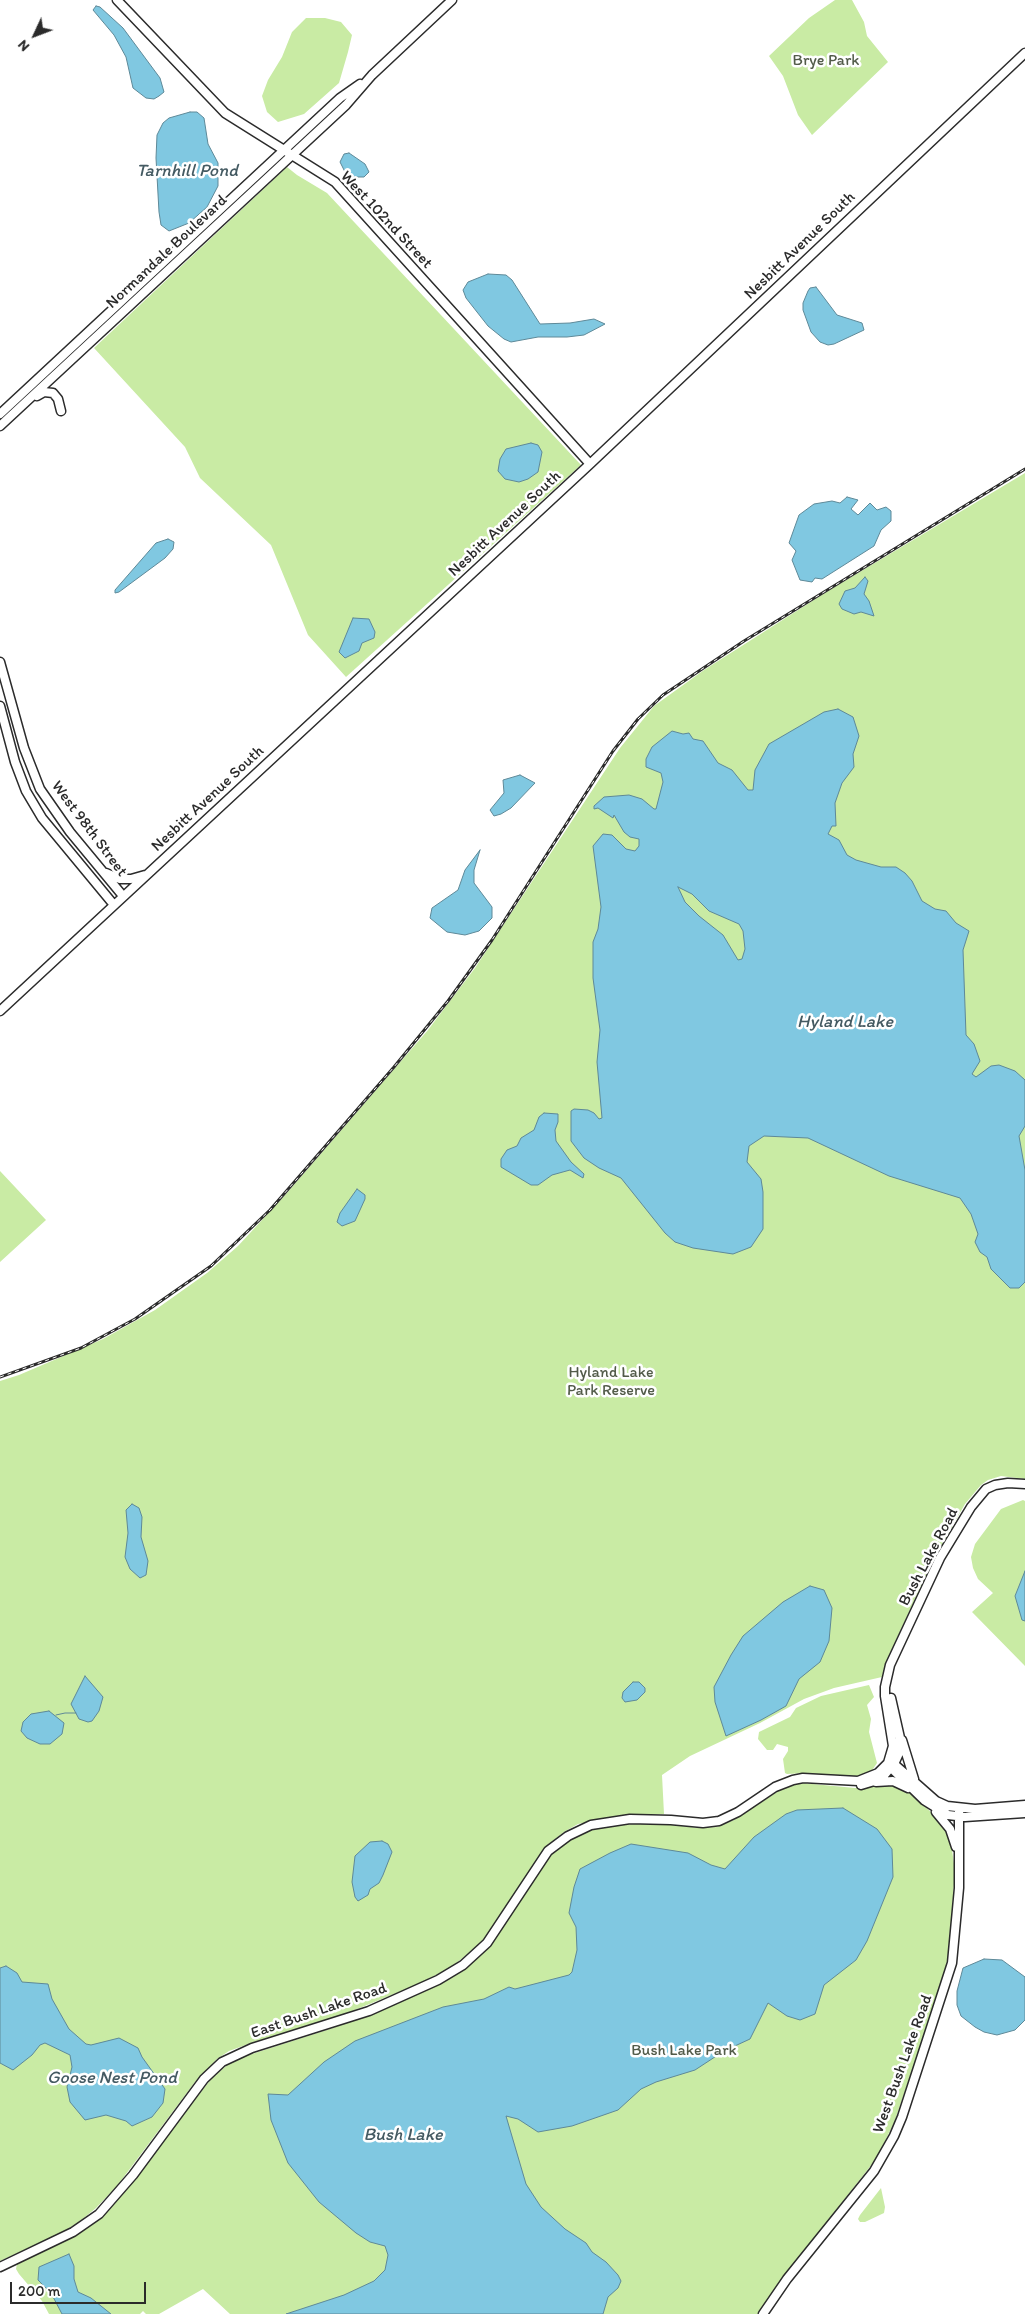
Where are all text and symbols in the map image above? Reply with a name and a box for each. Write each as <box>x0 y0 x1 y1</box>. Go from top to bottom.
north arrow <box>10 10 60 60</box>
text: N <box>14 36 33 55</box>
park label: Brye Park <box>793 51 859 71</box>
water label: Tarnhill Pond <box>136 160 238 182</box>
street label: West 102nd Street <box>336 167 436 273</box>
street label: Nesbitt Avenue South <box>741 188 859 304</box>
street label: Normandale Boulevard <box>102 191 232 313</box>
street label: Nesbitt Avenue South <box>445 467 565 581</box>
street label: Nesbitt Avenue South <box>148 742 268 856</box>
street label: West 98th Street <box>47 777 131 881</box>
water label: Hyland Lake <box>797 1011 893 1033</box>
park label: Hyland Lake Park Reserve <box>567 1363 655 1401</box>
street label: Bush Lake Road <box>895 1505 963 1609</box>
street label: East Bush Lake Road <box>249 1979 389 2043</box>
street label: West Bush Lake Road <box>869 1992 937 2136</box>
park label: Bush Lake Park <box>631 2041 737 2061</box>
water label: Goose Nest Pond <box>47 2067 177 2089</box>
water label: Bush Lake <box>363 2124 443 2146</box>
scale bar <box>12 2272 149 2304</box>
text: 200 m <box>18 2282 60 2300</box>

